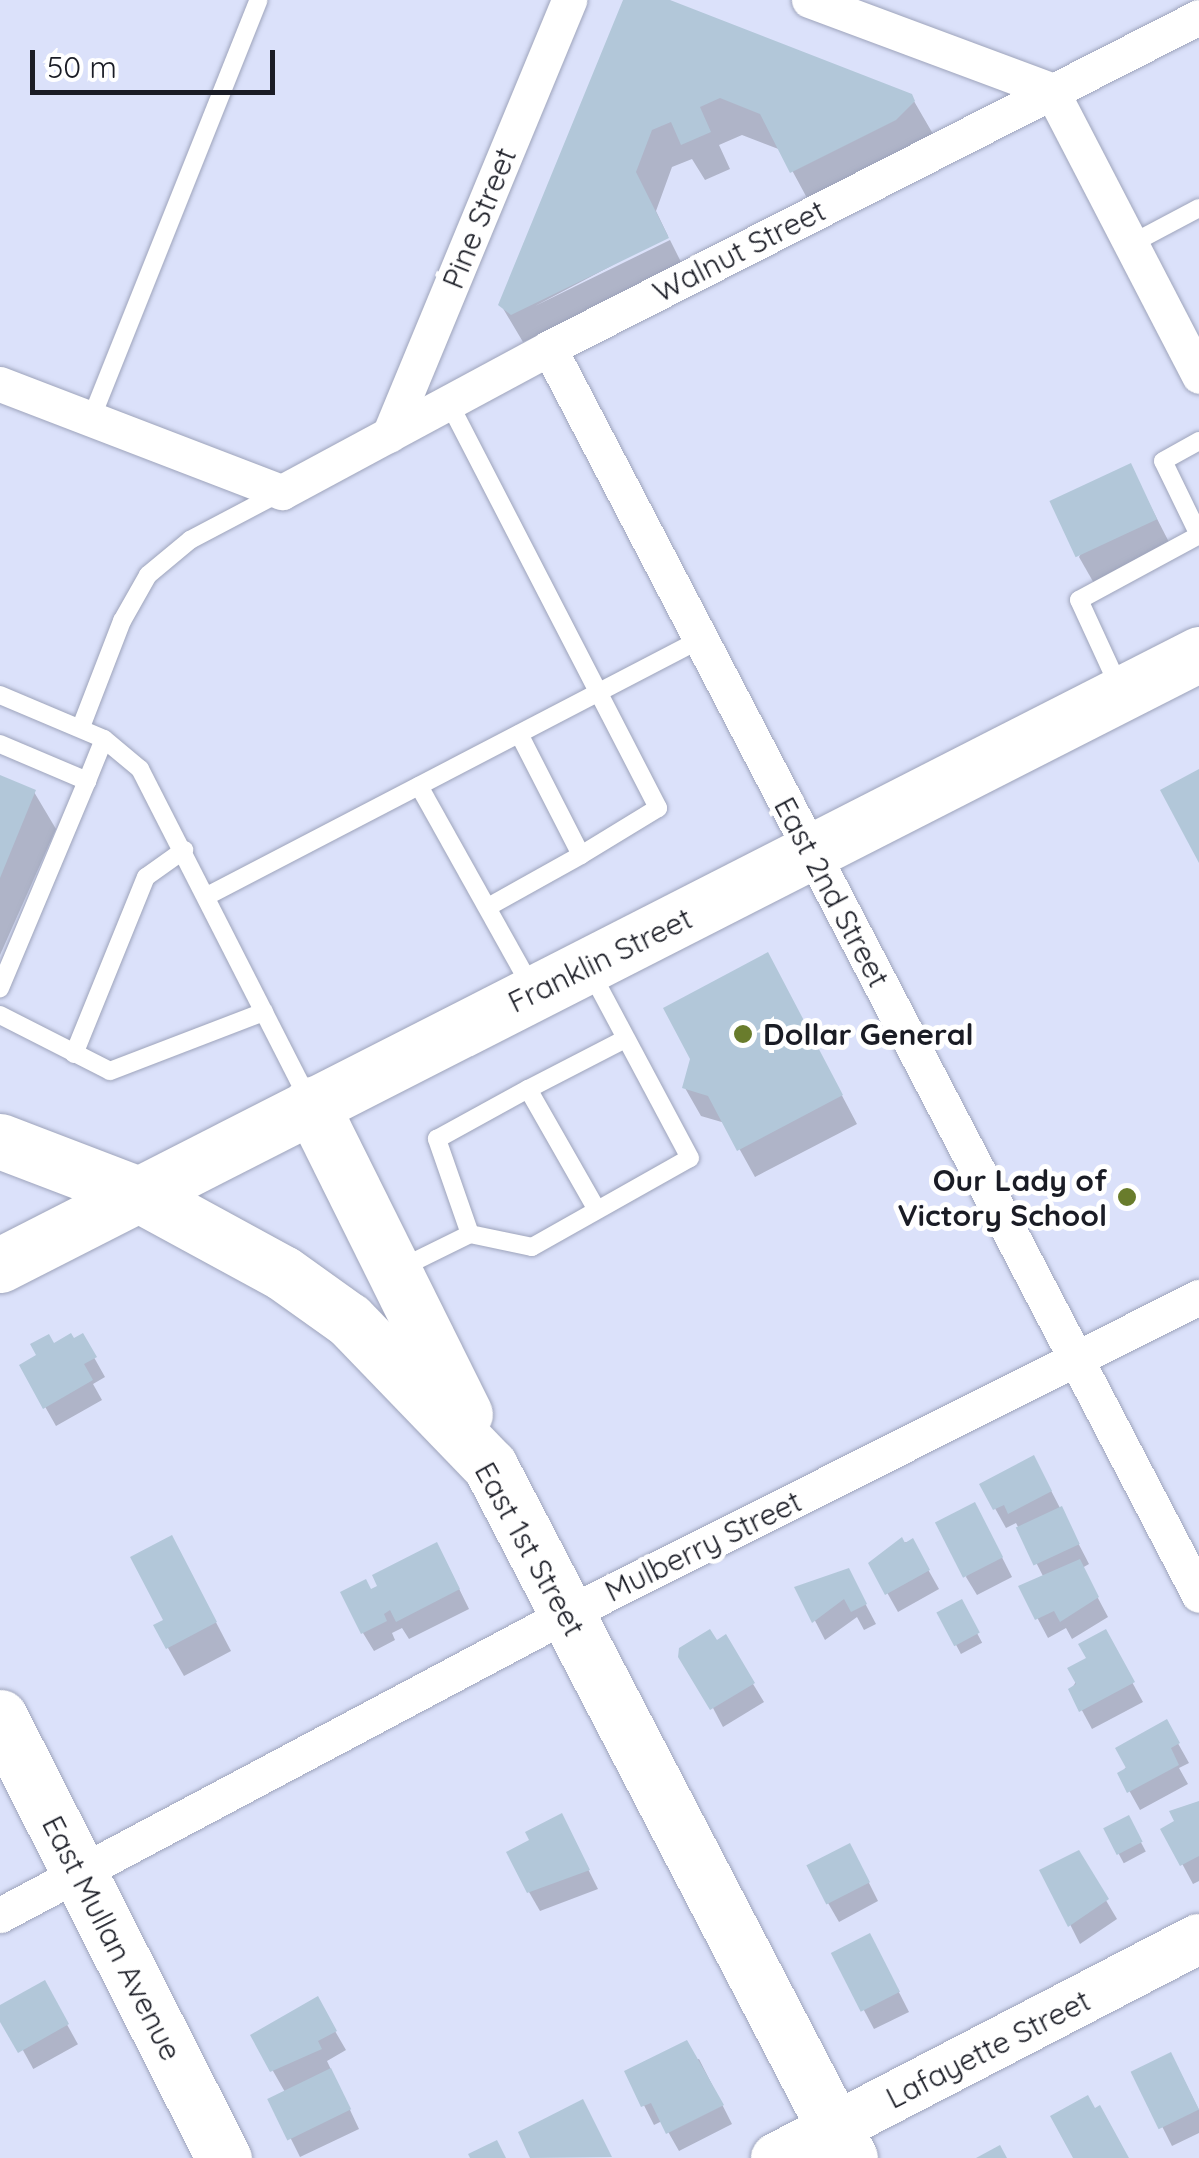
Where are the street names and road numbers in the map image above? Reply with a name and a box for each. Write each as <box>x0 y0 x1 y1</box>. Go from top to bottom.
street label: Pine Street <box>434 142 524 294</box>
street label: Walnut Street <box>647 192 831 310</box>
street label: East 2nd Street <box>767 791 897 993</box>
street label: Franklin Street <box>502 900 698 1020</box>
street label: East 1st Street <box>467 1456 593 1642</box>
street label: Mulberry Street <box>599 1483 807 1609</box>
street label: East Mullan Avenue <box>35 1810 189 2066</box>
street label: Lafayette Street <box>880 1982 1096 2116</box>

